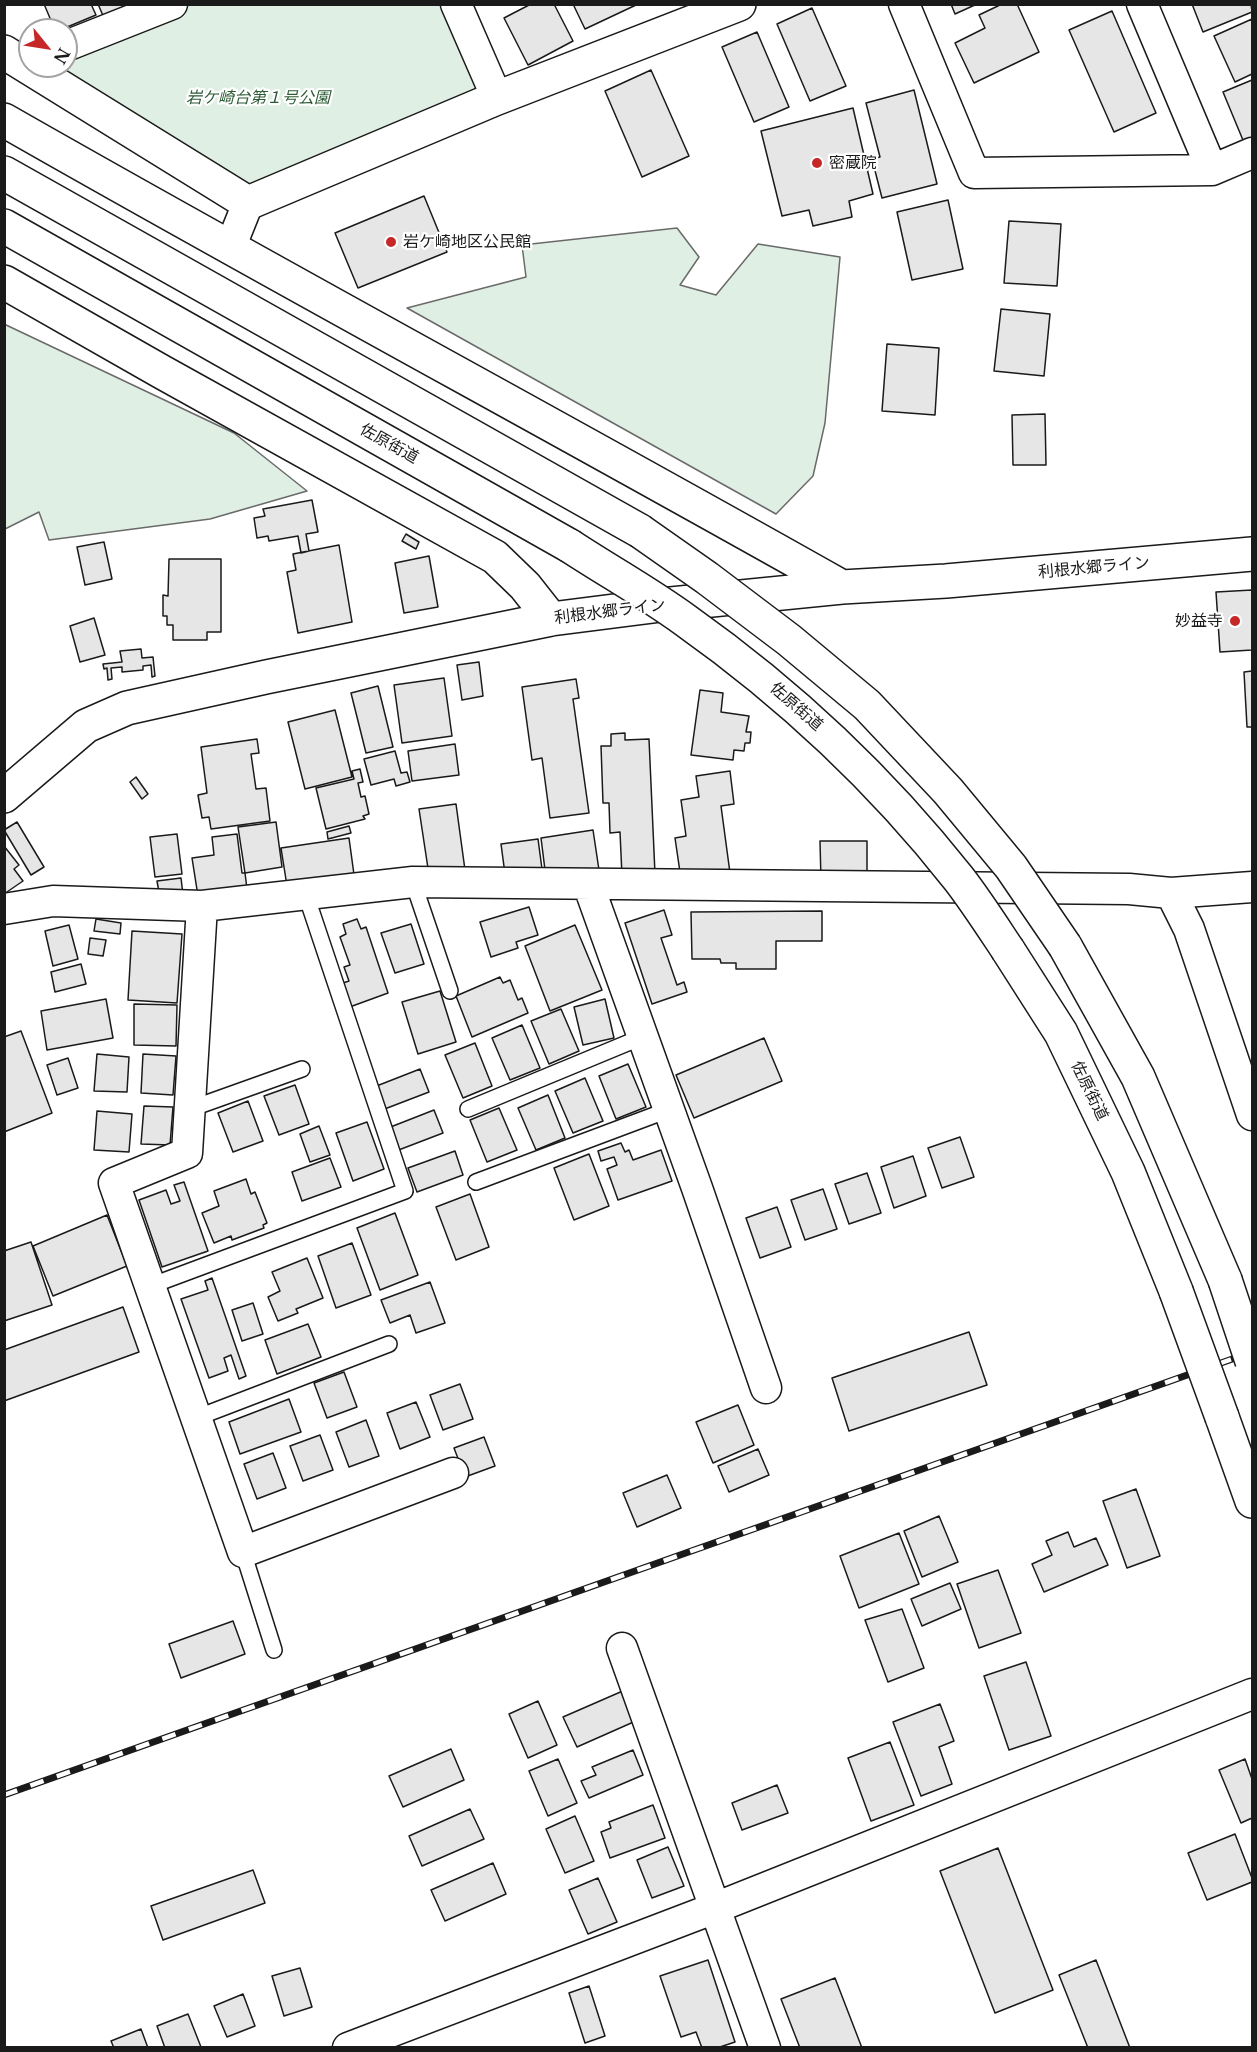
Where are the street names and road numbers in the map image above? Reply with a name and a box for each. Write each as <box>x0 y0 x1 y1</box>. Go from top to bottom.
street label: 佐原街道 <box>356 420 422 468</box>
street label: 利根水郷ライン <box>1037 554 1151 582</box>
street label: 利根水郷ライン <box>553 596 667 628</box>
street label: 佐原街道 <box>766 679 826 735</box>
street label: 佐原街道 <box>1066 1058 1112 1124</box>

